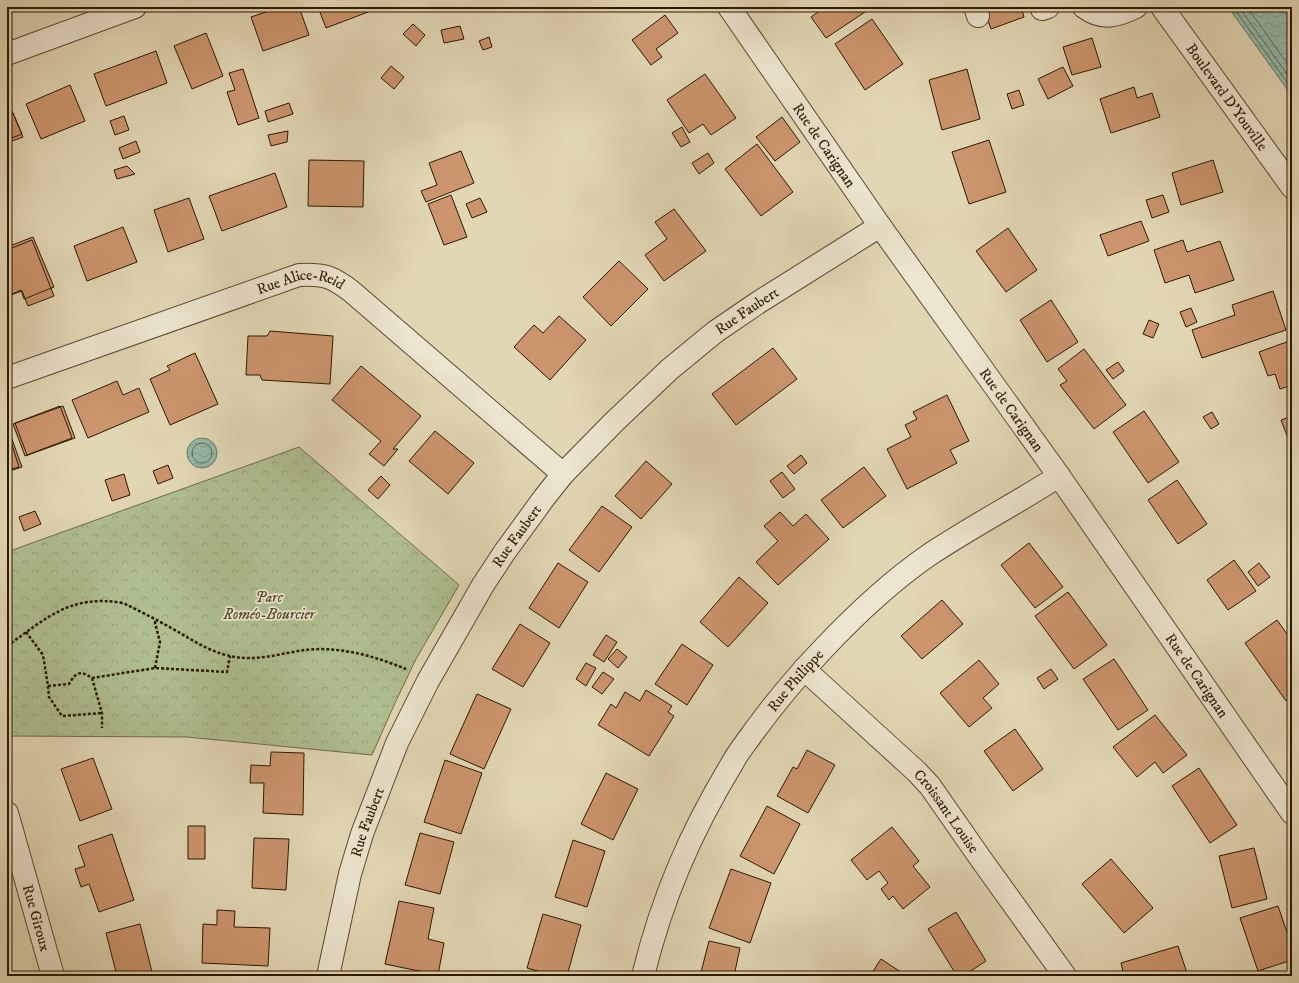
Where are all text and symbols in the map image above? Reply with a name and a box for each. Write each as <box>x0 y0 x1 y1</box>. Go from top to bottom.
street label: Boulevard D'Youville <box>1181 40 1272 155</box>
street label: Rue de Carignan <box>788 100 860 192</box>
street label: Rue Alice-Reid <box>254 266 349 299</box>
street label: Rue Faubert <box>712 283 783 339</box>
street label: Rue de Carignan <box>975 364 1048 456</box>
street label: Rue Faubert <box>488 501 546 571</box>
park label: Parc Roméo-Bourcier <box>222 588 317 624</box>
street label: Rue de Carignan <box>1161 630 1233 722</box>
street label: Rue Philippe <box>763 645 828 716</box>
street label: Croissant Louise <box>909 765 983 857</box>
street label: Rue Faubert <box>347 785 389 859</box>
street label: Rue Giroux <box>18 882 55 954</box>

